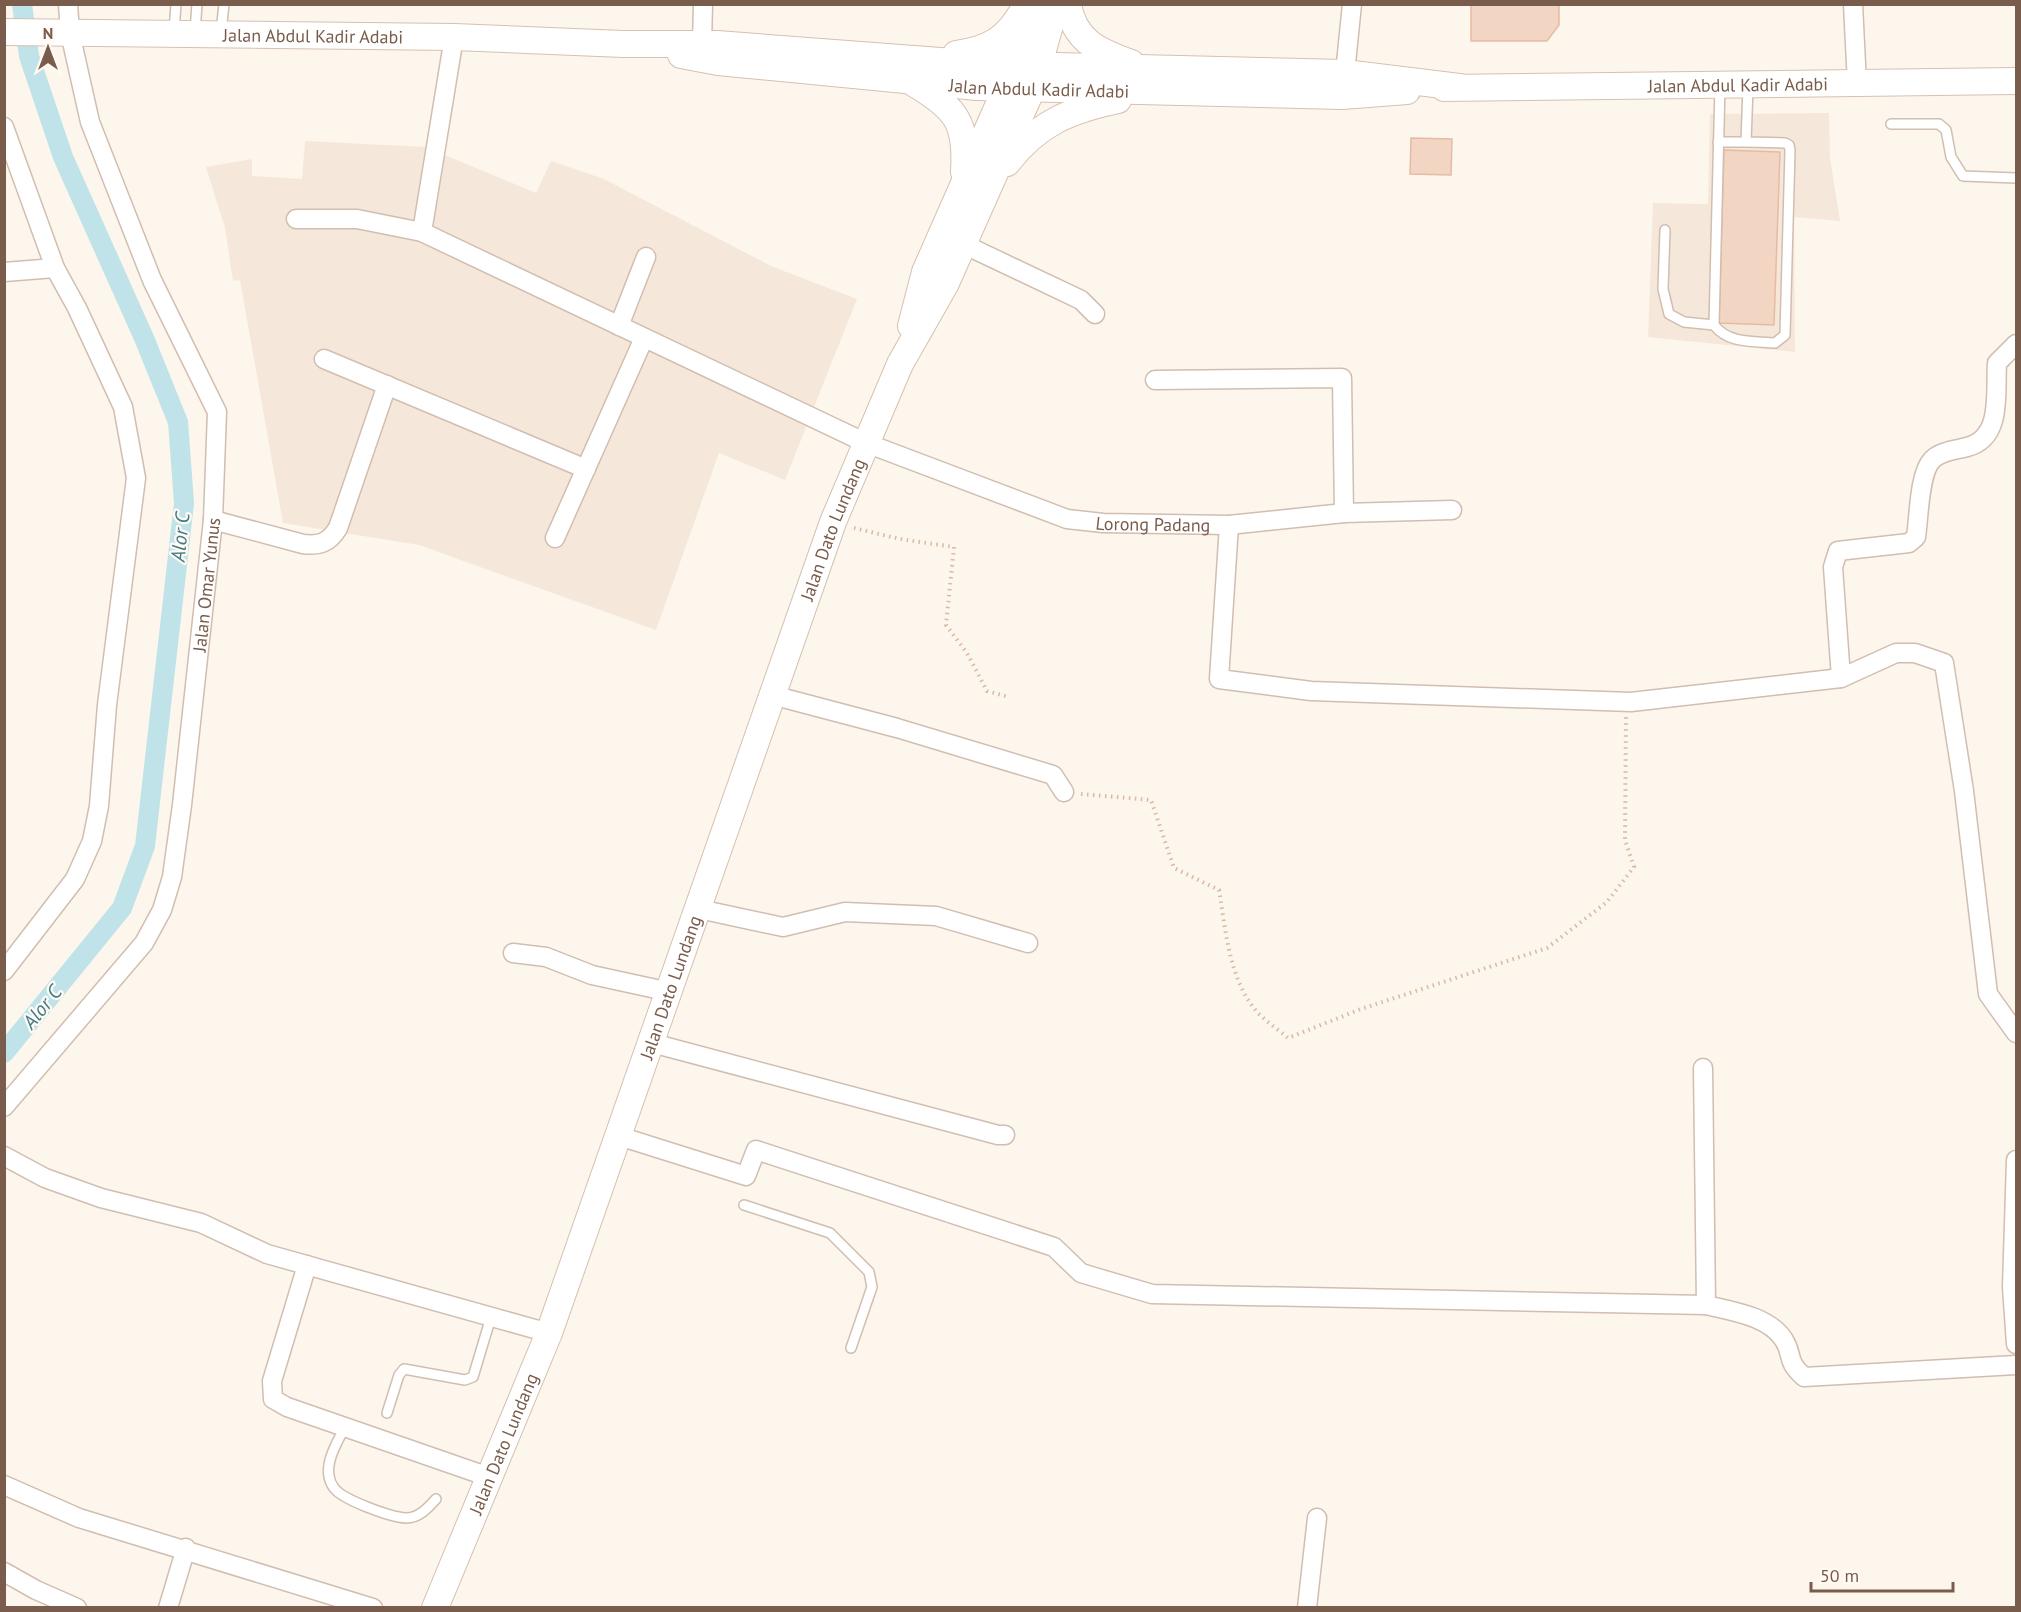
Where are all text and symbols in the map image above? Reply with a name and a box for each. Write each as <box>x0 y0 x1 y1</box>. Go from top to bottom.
north arrow <box>18 18 78 78</box>
text: N <box>43 23 53 43</box>
street label: Jalan Abdul Kadir Adabi <box>222 23 403 48</box>
street label: Jalan Abdul Kadir Adabi <box>1647 72 1828 97</box>
street label: Jalan Abdul Kadir Adabi <box>947 73 1129 102</box>
street label: Jalan Dato Lundang <box>795 455 870 605</box>
water label: Alor C <box>164 509 196 564</box>
street label: Lorong Padang <box>1095 511 1210 536</box>
street label: Jalan Omar Yunus <box>187 516 225 654</box>
street label: Jalan Dato Lundang <box>634 912 706 1063</box>
water label: Alor C <box>16 978 69 1035</box>
street label: Jalan Dato Lundang <box>463 1369 543 1519</box>
scale bar <box>1811 1555 1954 1593</box>
text: 50 m <box>1820 1564 1859 1587</box>

